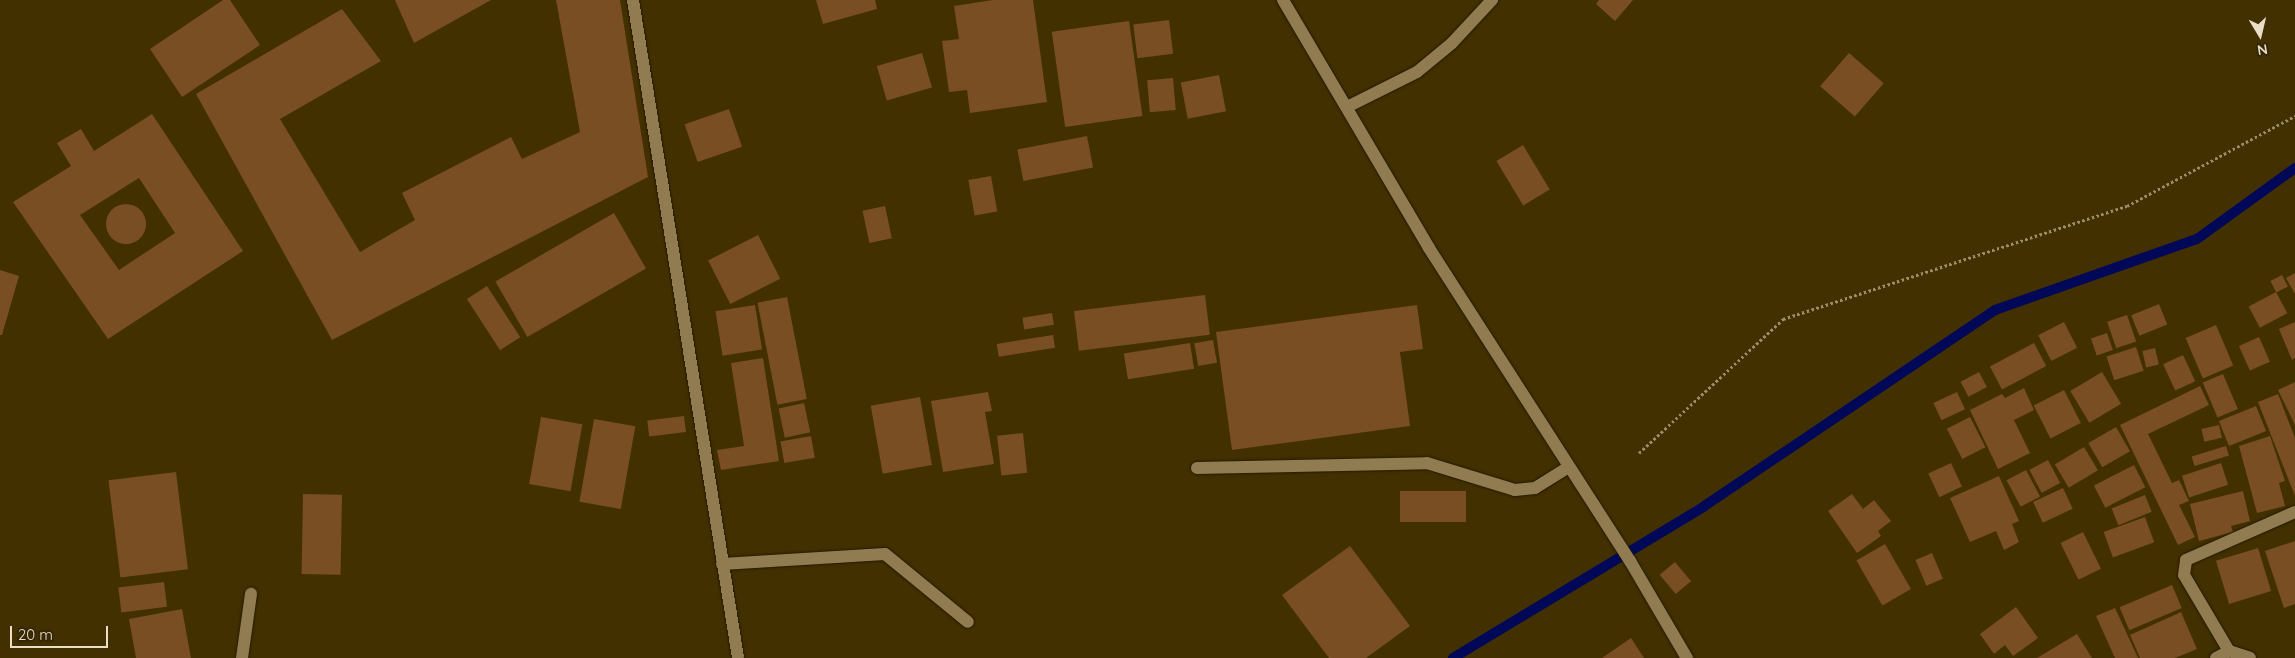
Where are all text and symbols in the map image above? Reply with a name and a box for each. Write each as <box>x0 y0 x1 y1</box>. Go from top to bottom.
north arrow <box>2235 10 2285 60</box>
text: N <box>2256 40 2269 60</box>
scale bar <box>12 616 110 648</box>
text: 20 m <box>18 625 53 644</box>

